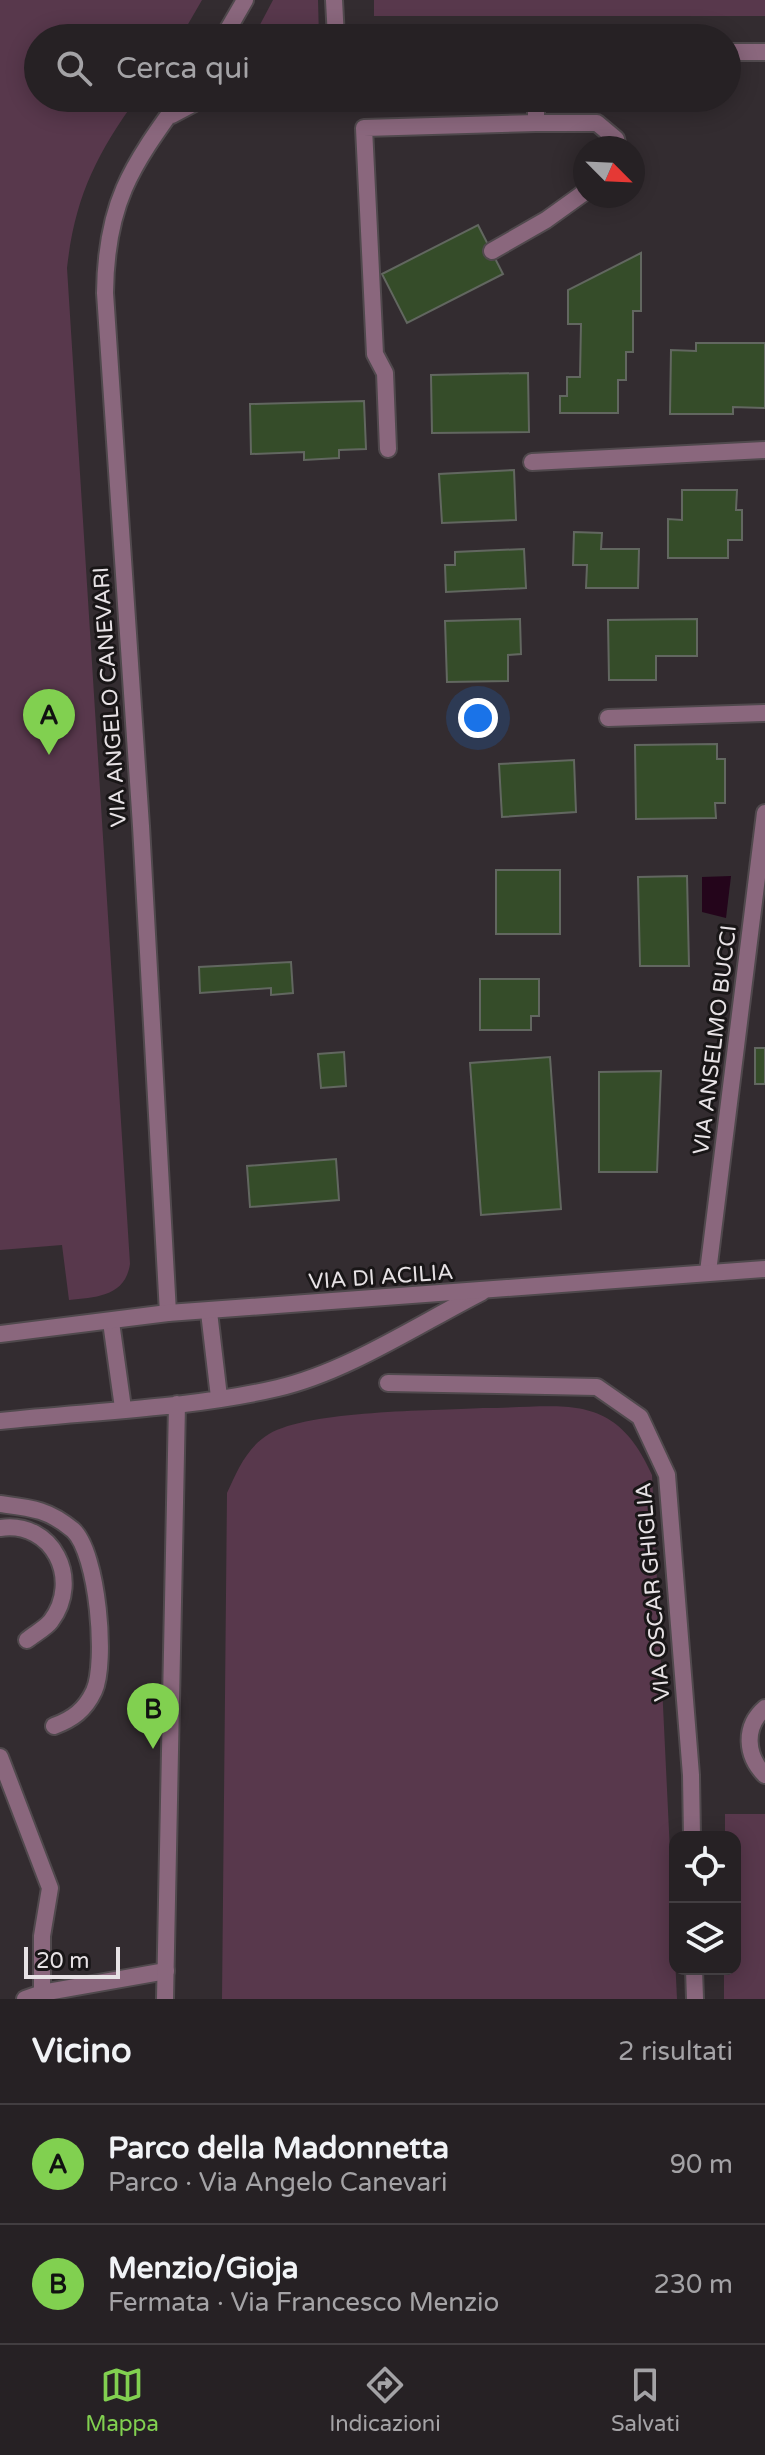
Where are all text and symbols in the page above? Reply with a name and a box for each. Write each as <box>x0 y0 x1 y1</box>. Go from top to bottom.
search box <box>24 24 741 112</box>
icon: search <box>52 46 96 90</box>
text: Cerca qui <box>116 50 250 87</box>
north arrow <box>573 136 645 208</box>
street label: VIA ANGELO CANEVARI <box>88 566 132 828</box>
pin: A <box>23 689 75 755</box>
your location <box>458 698 498 738</box>
street label: VIA ANSELMO BUCCI <box>688 924 742 1156</box>
street label: VIA DI ACILIA <box>308 1259 454 1295</box>
street label: VIA OSCAR GHIGLIA <box>630 1481 676 1703</box>
pin: B <box>127 1683 179 1749</box>
map controls <box>669 1831 741 1975</box>
button: locate <box>669 1831 741 1903</box>
button: layers <box>669 1903 741 1975</box>
scale bar <box>24 1943 120 1979</box>
text: 20 m <box>36 1948 90 1974</box>
text: Vicino <box>32 2031 132 2072</box>
text: 2 risultati <box>618 2036 733 2067</box>
text: Parco della Madonnetta <box>108 2130 449 2167</box>
text: A <box>48 2149 68 2180</box>
text: 90 m <box>670 2149 733 2180</box>
text: Parco · Via Angelo Canevari <box>108 2167 447 2198</box>
text: Menzio/Gioja <box>108 2250 299 2287</box>
text: B <box>49 2269 67 2300</box>
text: 230 m <box>653 2269 733 2300</box>
text: Fermata · Via Francesco Menzio <box>108 2287 499 2318</box>
tab: Mappa <box>85 2363 159 2437</box>
tab: Indicazioni <box>329 2363 441 2437</box>
tab: Salvati <box>611 2363 680 2437</box>

